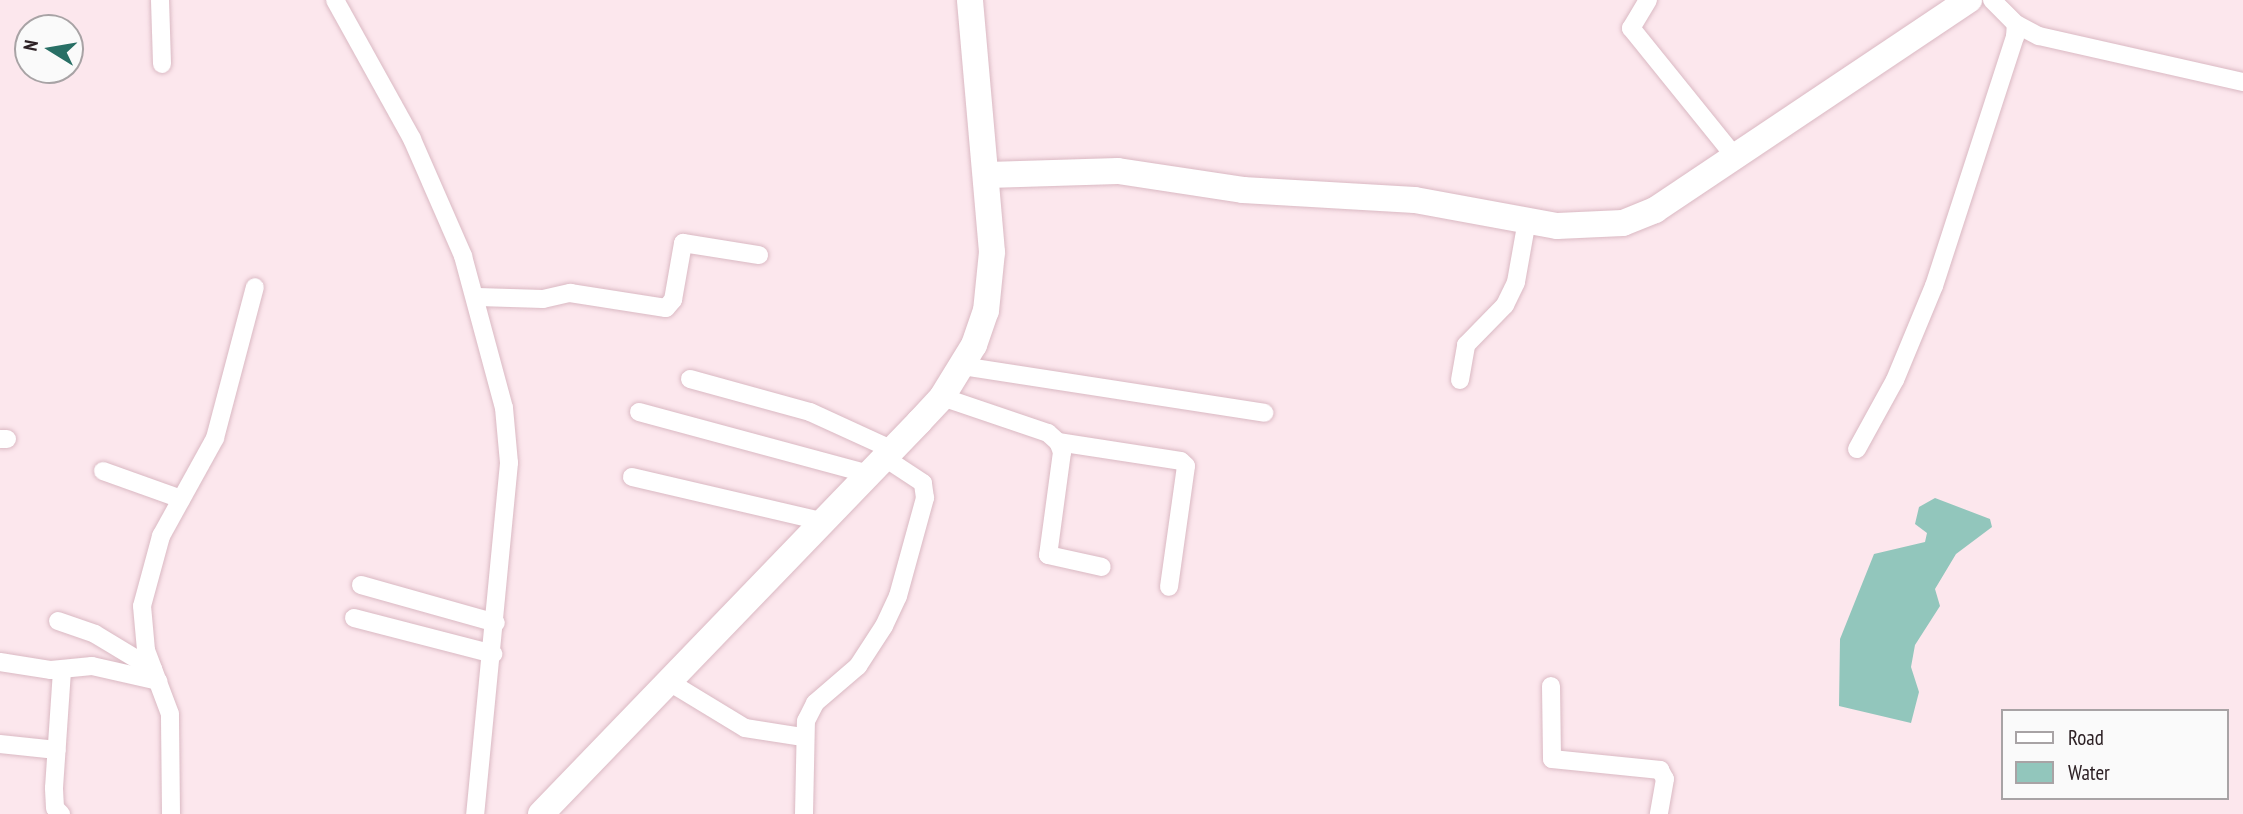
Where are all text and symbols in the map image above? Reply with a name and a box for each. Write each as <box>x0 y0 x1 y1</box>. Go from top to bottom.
north arrow <box>14 14 84 84</box>
text: N <box>18 38 43 53</box>
legend <box>2002 709 2229 800</box>
text: Road <box>2068 724 2104 751</box>
text: Water <box>2068 759 2110 786</box>

